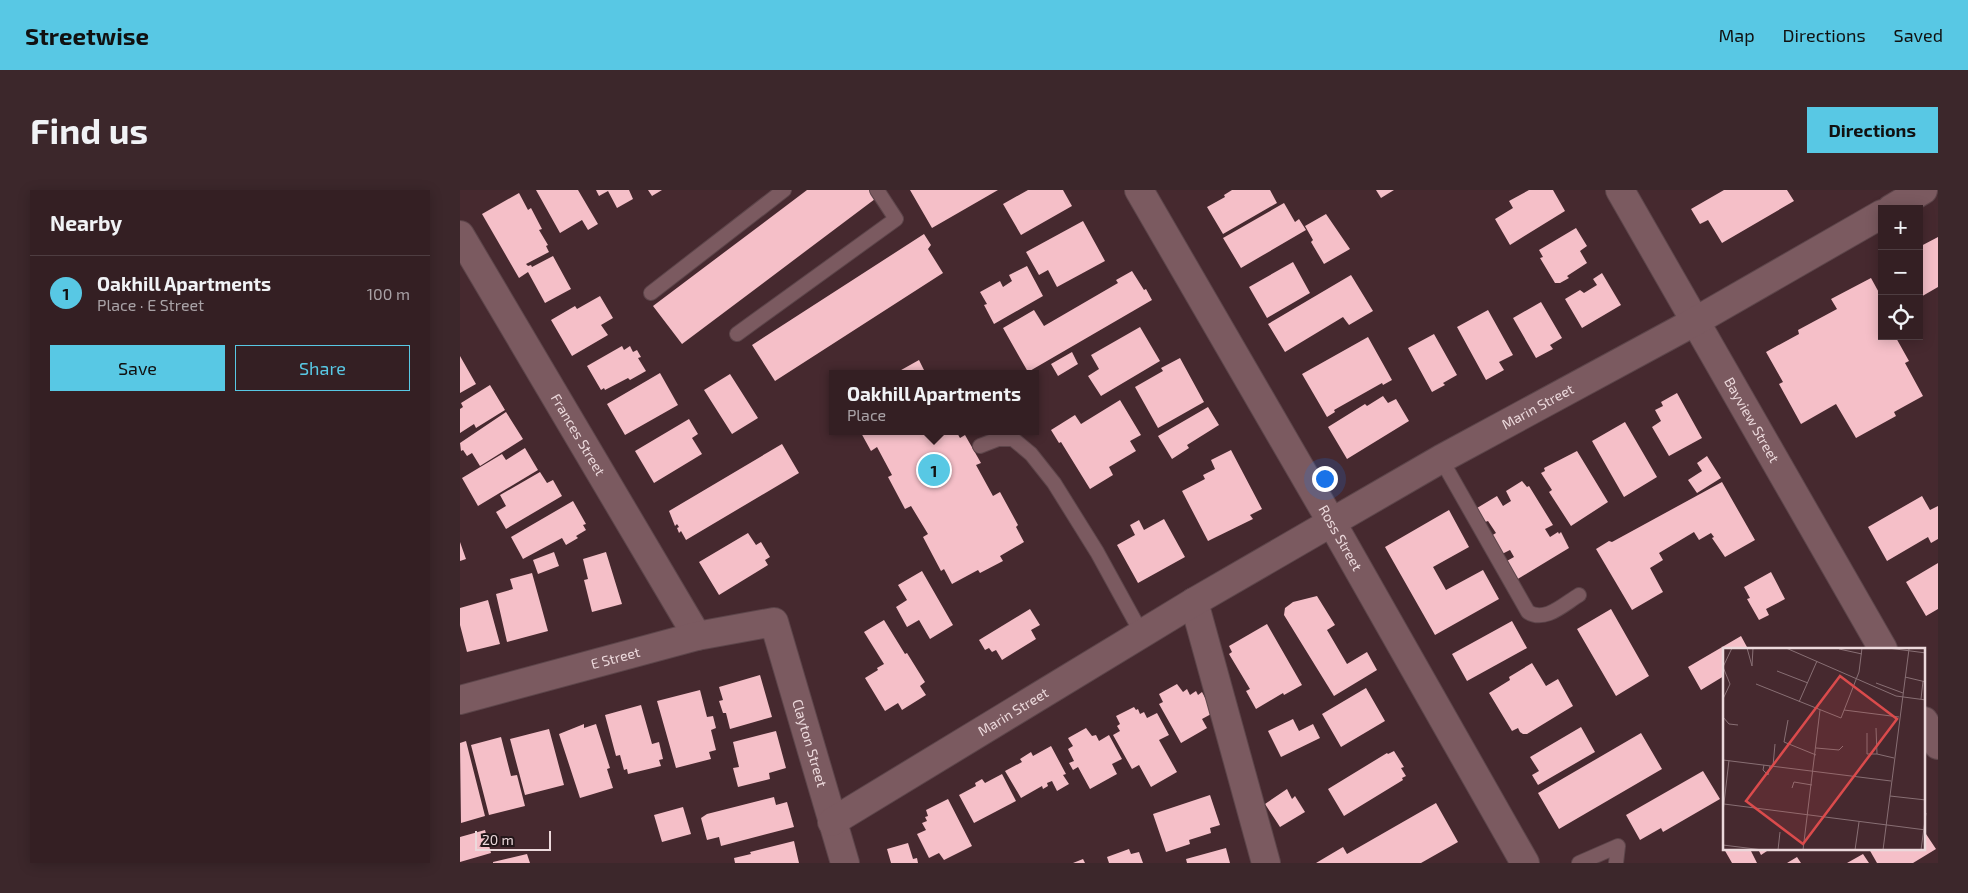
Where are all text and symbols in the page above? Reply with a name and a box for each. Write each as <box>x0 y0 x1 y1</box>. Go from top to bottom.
text: Streetwise <box>25 21 149 50</box>
text: Map <box>1718 24 1755 46</box>
text: Directions <box>1783 24 1866 46</box>
text: Saved <box>1894 24 1943 46</box>
button: Directions <box>1807 107 1938 153</box>
text: Find us <box>30 109 148 151</box>
map controls <box>1878 205 1923 340</box>
button: + <box>1878 205 1923 250</box>
text: Nearby <box>50 210 122 235</box>
button: − <box>1878 250 1923 295</box>
text: Oakhill Apartments <box>97 272 271 295</box>
text: 1 <box>63 284 69 303</box>
text: 100 m <box>367 284 410 303</box>
text: Place · E Street <box>97 295 204 314</box>
button: locate <box>1878 295 1923 340</box>
button: Save <box>50 345 225 391</box>
button: Share <box>235 345 410 391</box>
popup <box>829 370 1039 435</box>
street label: Bayview Street <box>1721 374 1783 465</box>
street label: Marin Street <box>1499 380 1576 433</box>
text: Oakhill Apartments <box>847 382 1021 405</box>
street label: Frances Street <box>548 390 609 479</box>
text: Place <box>847 405 886 424</box>
pin: 1 <box>918 451 950 489</box>
your location <box>1312 466 1338 492</box>
street label: Ross Street <box>1315 502 1366 574</box>
street label: E Street <box>589 643 642 672</box>
inset map <box>1723 648 1926 850</box>
street label: Marin Street <box>975 684 1051 739</box>
street label: Clayton Street <box>789 697 831 789</box>
scale bar <box>475 828 551 851</box>
text: 20 m <box>482 831 514 848</box>

